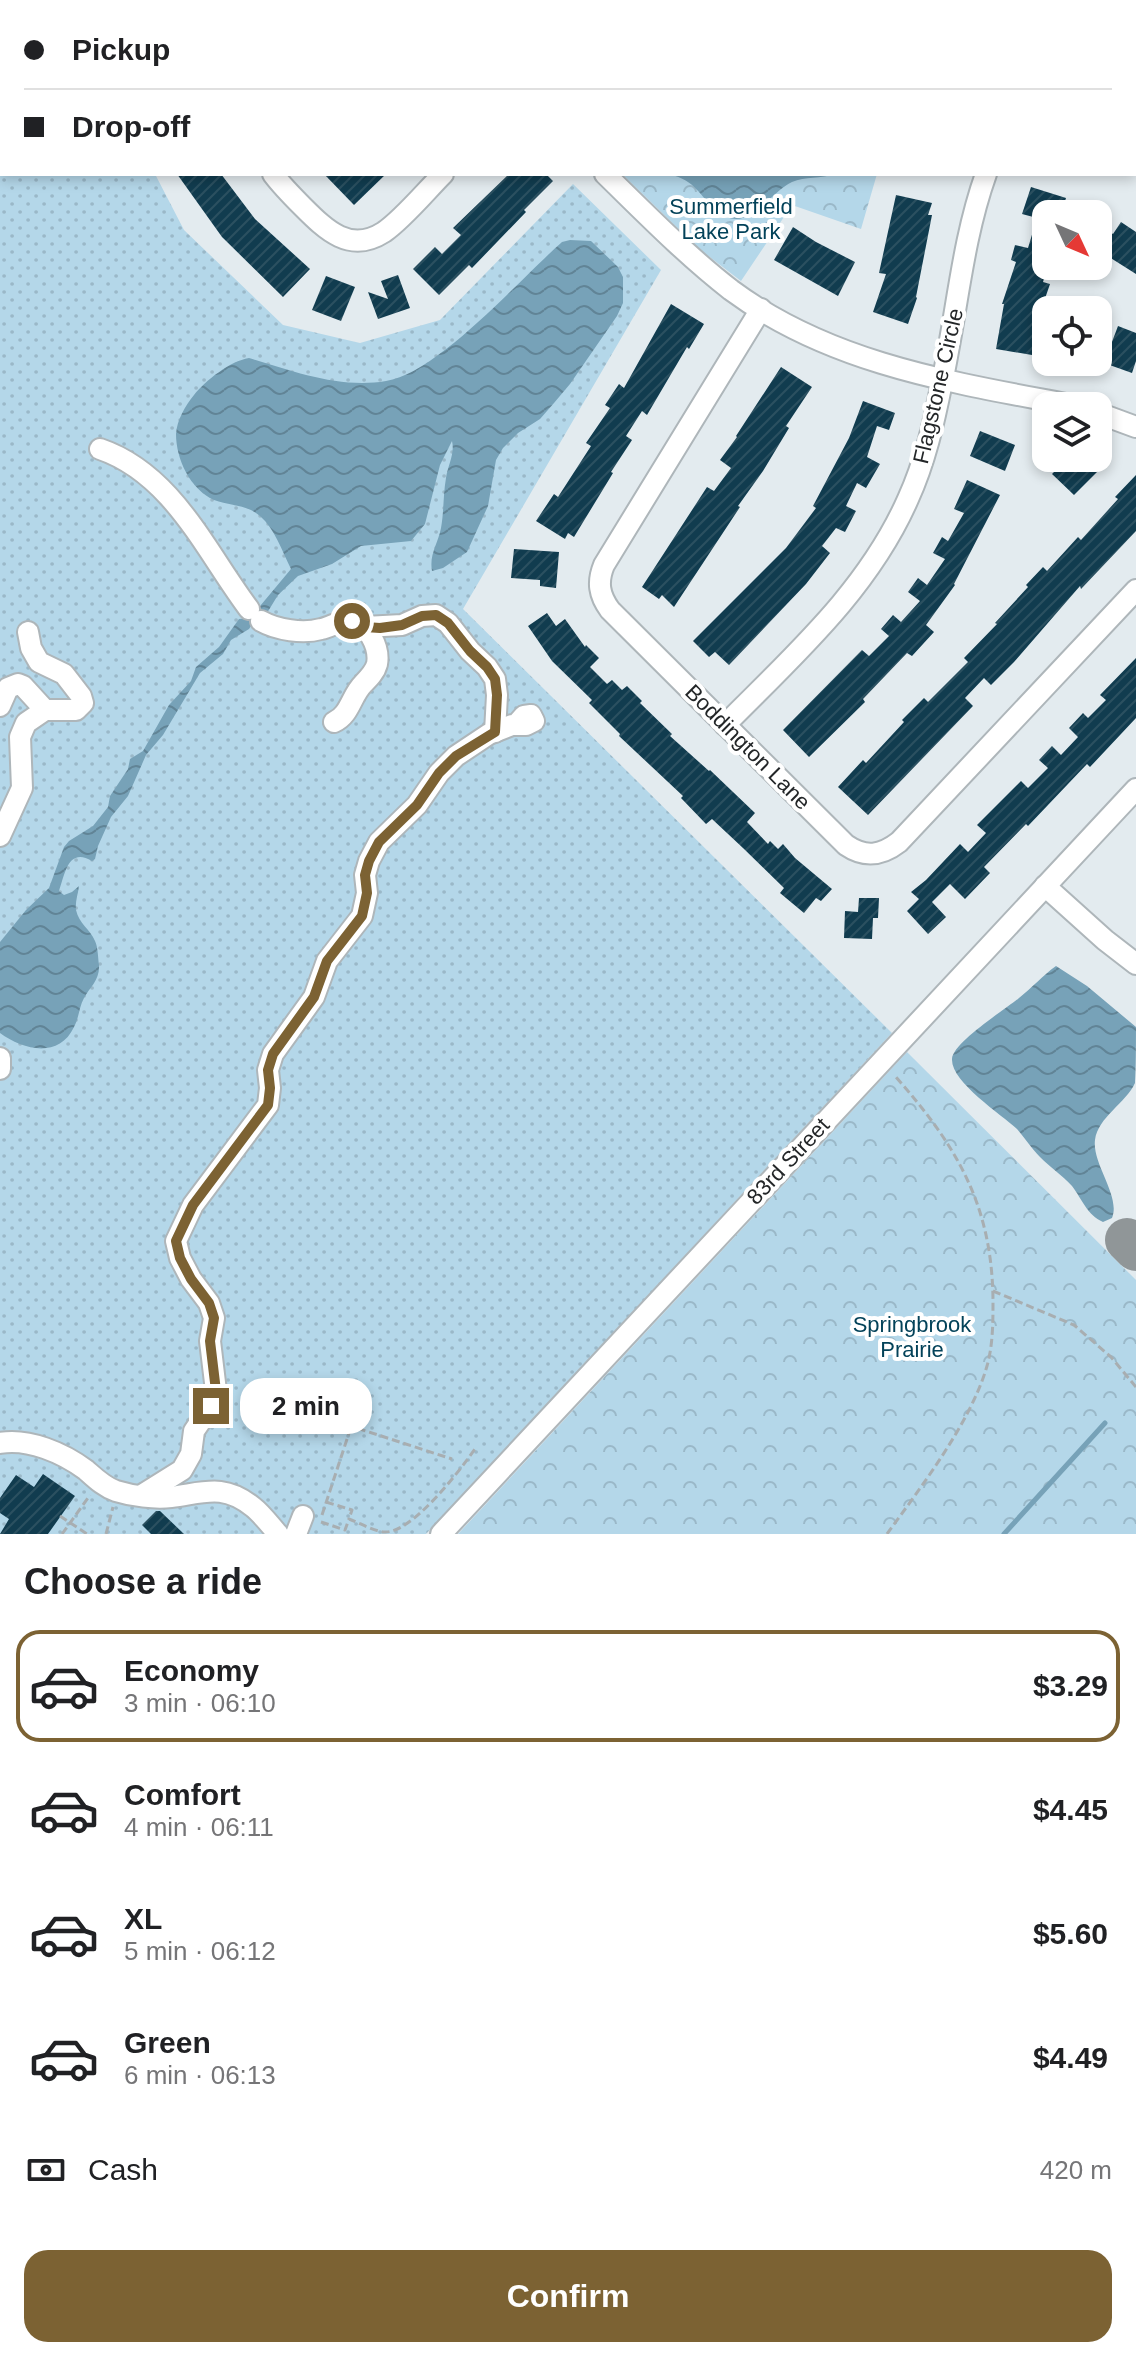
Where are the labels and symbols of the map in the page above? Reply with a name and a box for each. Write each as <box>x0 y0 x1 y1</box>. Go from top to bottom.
park label: Summerfield Lake Park <box>669 194 793 244</box>
north arrow <box>1032 200 1112 280</box>
street label: Flagstone Circle <box>908 306 968 466</box>
route start <box>334 603 370 639</box>
street label: Boddington Lane <box>680 679 816 815</box>
street label: 83rd Street <box>742 1113 834 1209</box>
park label: Springbrook Prairie <box>853 1312 972 1362</box>
callout: 2 min <box>239 1378 371 1434</box>
route end <box>193 1388 229 1424</box>

